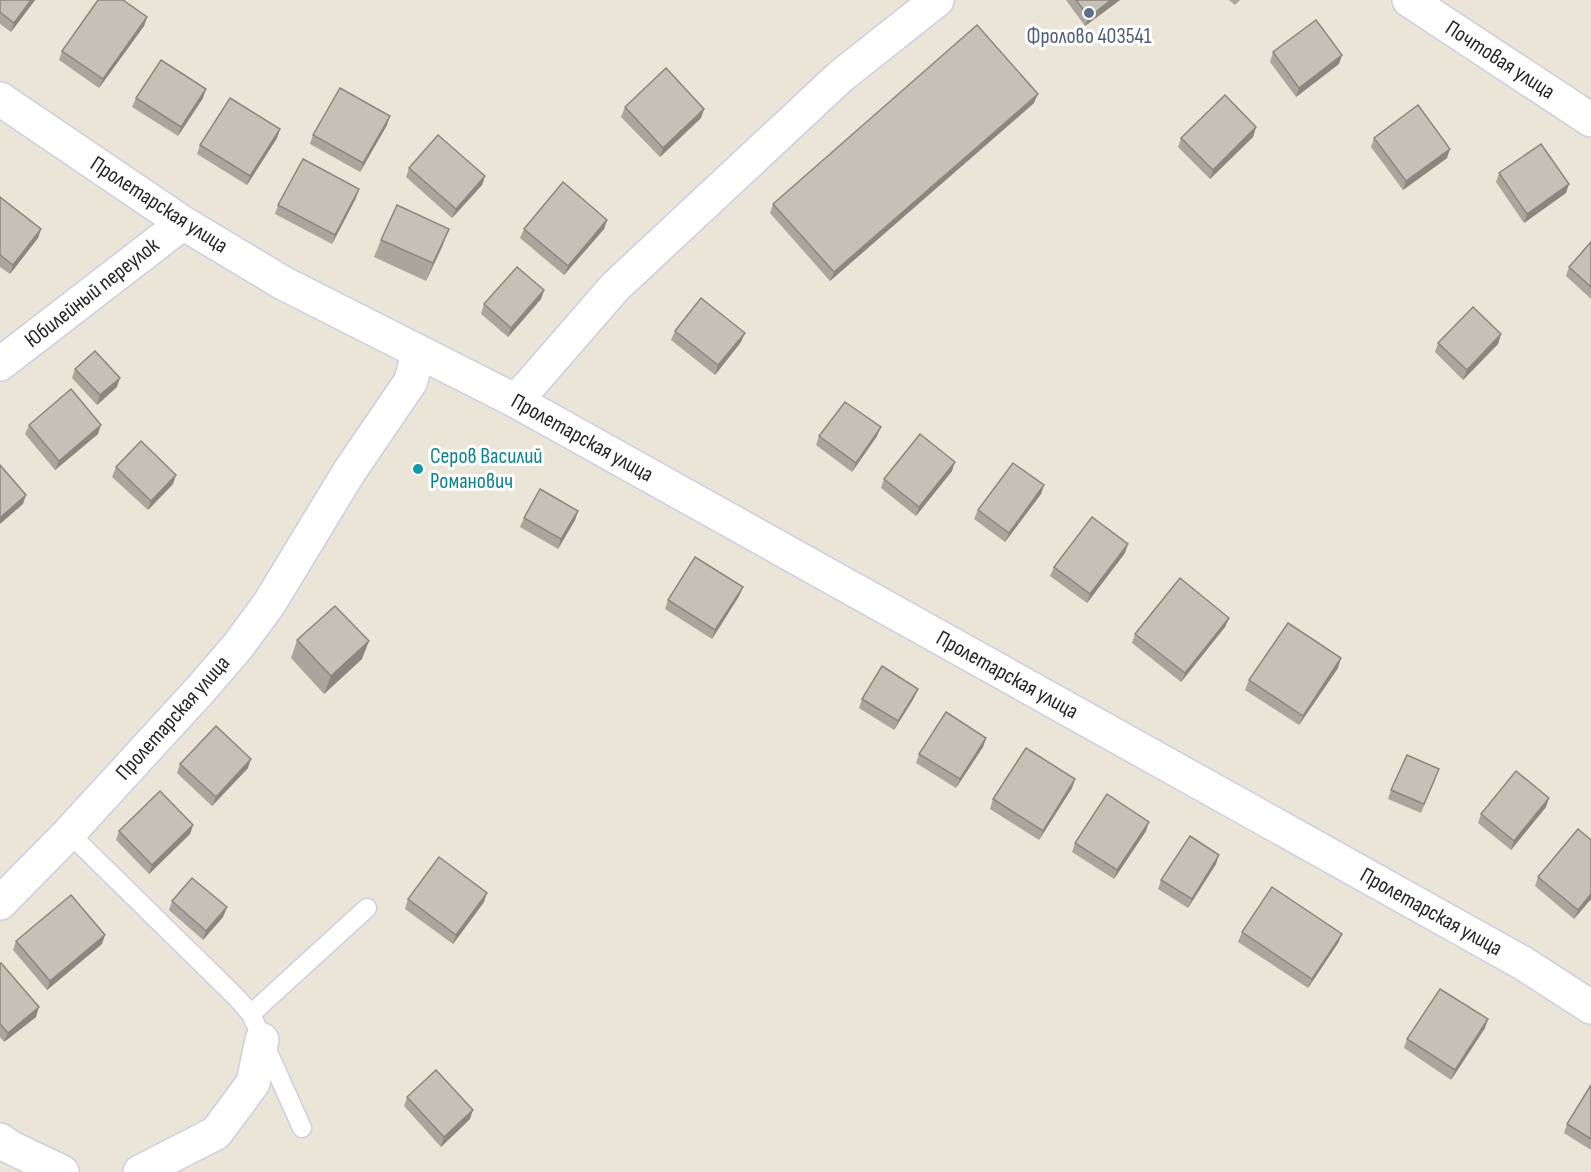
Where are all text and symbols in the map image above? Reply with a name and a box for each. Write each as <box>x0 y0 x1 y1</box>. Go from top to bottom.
marker: Фролово 403541 <box>1082 6 1096 20</box>
street label: Почтовая улица <box>1440 15 1560 105</box>
place label: Фролово 403541 <box>1027 23 1152 50</box>
street label: Пролетарская улица <box>85 151 233 259</box>
street label: Юбилейный переулок <box>19 232 165 354</box>
street label: Пролетарская улица <box>506 388 658 488</box>
place label: Серов Василий Романович <box>430 443 543 495</box>
marker: Серов Василий Романович <box>411 462 425 476</box>
street label: Пролетарская улица <box>931 625 1083 725</box>
street label: Пролетарская улица <box>110 650 236 786</box>
street label: Пролетарская улица <box>1355 862 1507 962</box>

